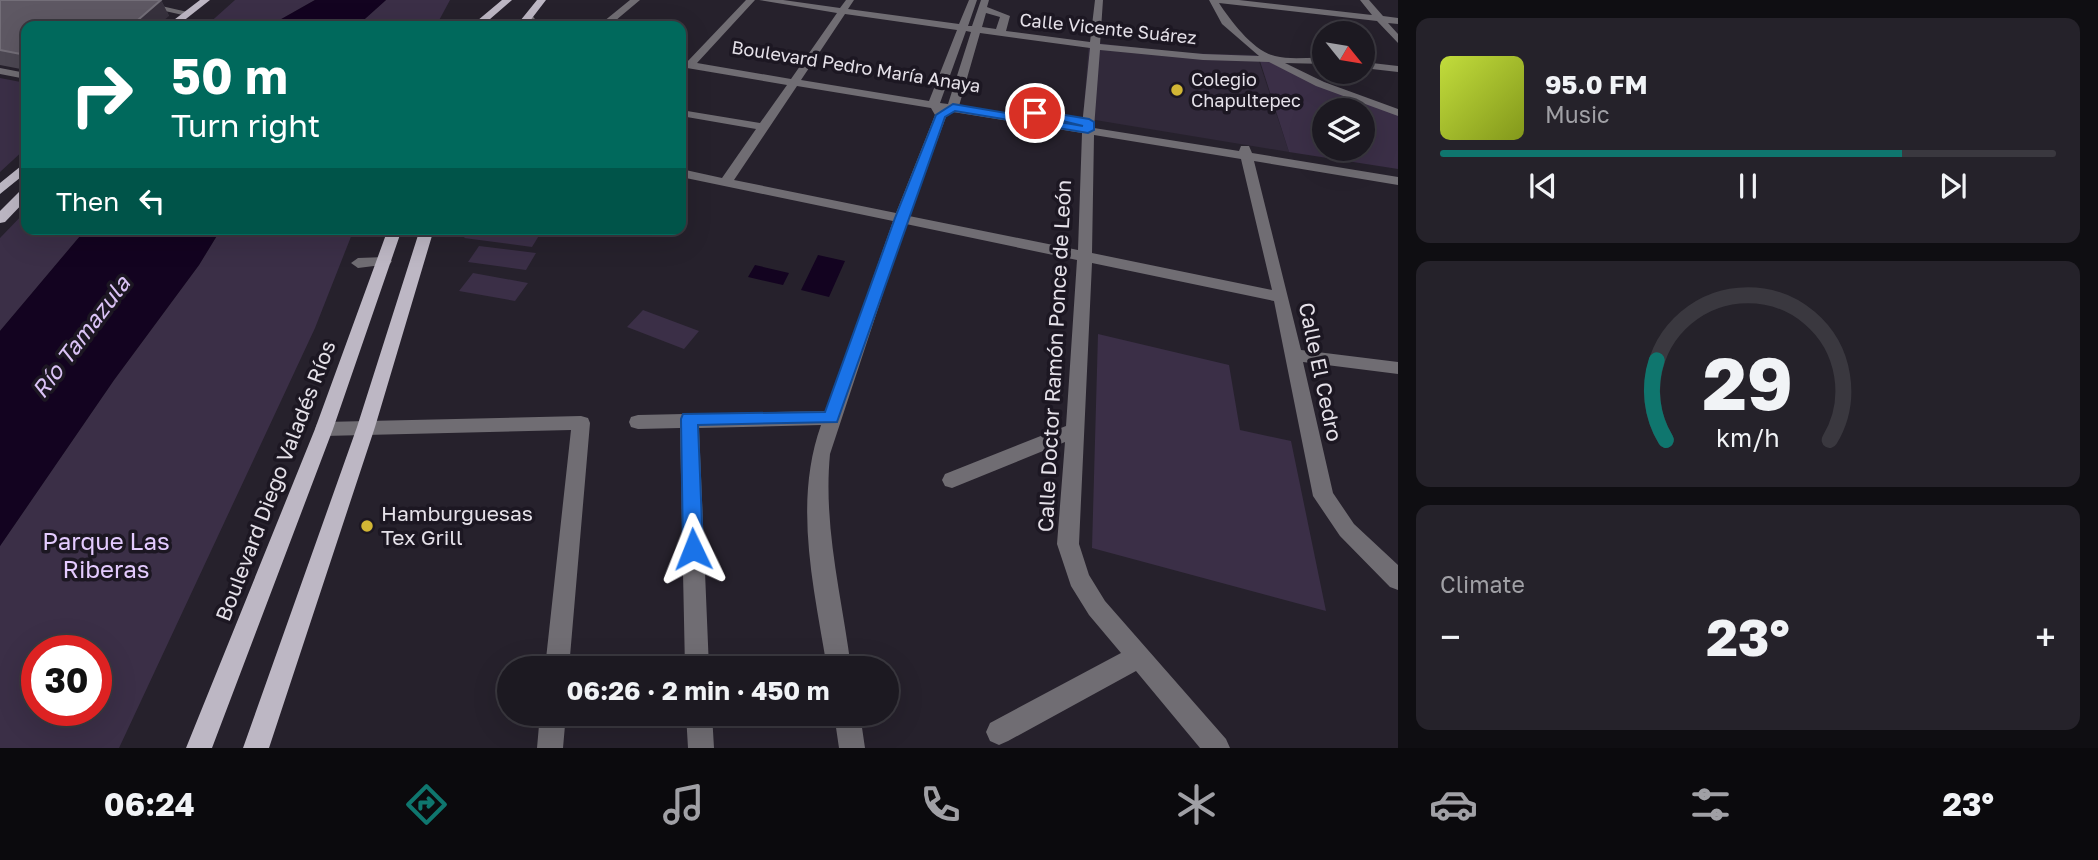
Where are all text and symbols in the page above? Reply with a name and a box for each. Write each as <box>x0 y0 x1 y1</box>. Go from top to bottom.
street label: Calle Vicente Suárez <box>1018 8 1198 48</box>
north arrow <box>1312 21 1376 84</box>
map controls <box>1312 21 1375 161</box>
street label: Boulevard Pedro María Anaya <box>730 35 982 97</box>
text: 50 m <box>171 46 288 105</box>
icon: right <box>56 49 147 140</box>
place label: Colegio Chapultepec <box>1191 68 1301 111</box>
text: 95.0 FM <box>1545 69 1648 100</box>
marker: Colegio Chapultepec <box>1169 82 1185 98</box>
pin <box>1005 83 1065 143</box>
icon: arrive <box>1016 94 1054 132</box>
button: layers <box>1312 98 1375 161</box>
text: Music <box>1545 100 1610 128</box>
text: Turn right <box>171 106 320 144</box>
icon: previous <box>1524 167 1562 205</box>
icon: pause <box>1729 167 1767 205</box>
icon: next <box>1934 167 1972 205</box>
street label: Calle Doctor Ramón Ponce de León <box>1032 179 1076 533</box>
icon: left <box>133 182 171 220</box>
text: Then <box>56 186 119 217</box>
water label: Río Tamazula <box>25 269 136 403</box>
street label: Calle El Cedro <box>1294 300 1348 444</box>
street label: Boulevard Diego Valadés Ríos <box>209 337 341 625</box>
text: 29 <box>1703 339 1793 426</box>
text: km/h <box>1716 422 1780 453</box>
place label: Hamburguesas Tex Grill <box>381 500 533 550</box>
position arrow <box>656 512 730 586</box>
marker: Hamburguesas Tex Grill <box>359 518 375 534</box>
park label: Parque Las Riberas <box>42 526 170 583</box>
text: Climate <box>1440 570 1525 598</box>
text: 23° <box>1706 605 1790 667</box>
text: − <box>1440 614 1461 659</box>
text: + <box>2035 614 2056 659</box>
speed limit sign: 30 <box>21 635 112 726</box>
text: 06:26 · 2 min · 450 m <box>567 675 829 706</box>
icon: directions <box>402 780 451 829</box>
icon: music <box>659 780 708 829</box>
icon: phone <box>916 780 965 829</box>
icon: climate <box>1172 780 1221 829</box>
icon: car <box>1429 780 1478 829</box>
icon: filters <box>1686 780 1735 829</box>
text: 06:24 <box>104 785 195 823</box>
text: 23° <box>1943 785 1994 823</box>

